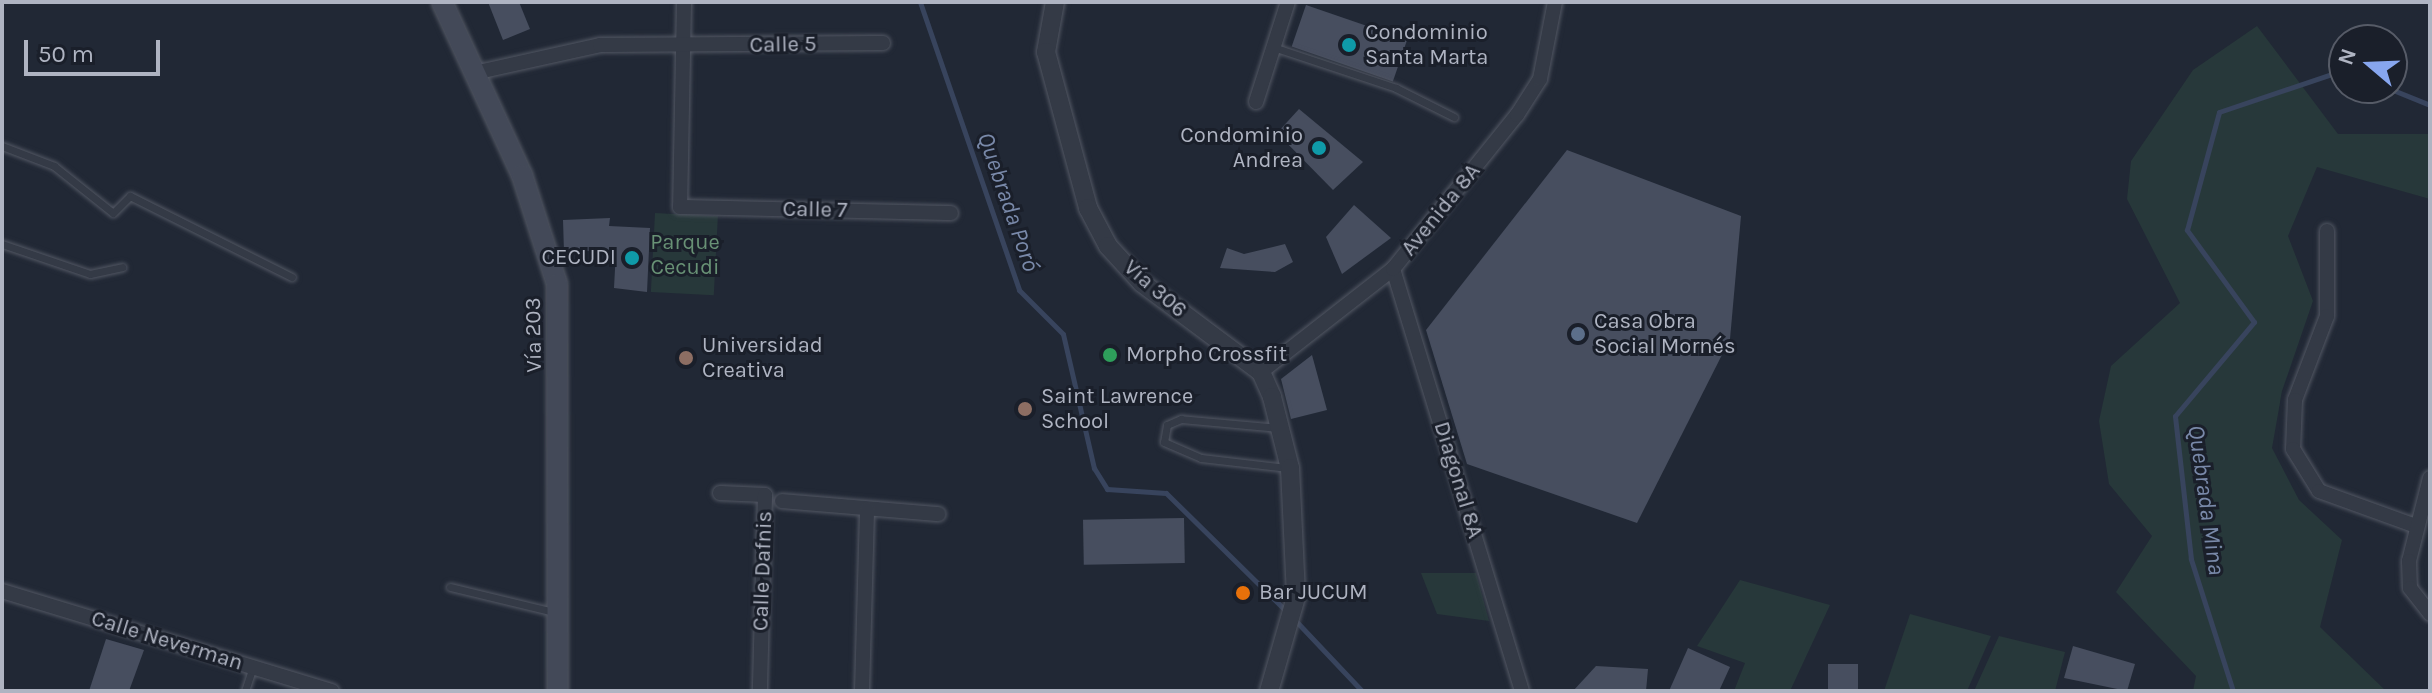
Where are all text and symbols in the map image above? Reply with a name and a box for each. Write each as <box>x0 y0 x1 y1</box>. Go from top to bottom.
place label: Condominio Santa Marta <box>1365 19 1488 70</box>
scale bar <box>28 24 164 74</box>
north arrow <box>2328 24 2408 104</box>
street label: Calle 5 <box>749 31 817 59</box>
marker: Condominio Santa Marta <box>1340 36 1358 54</box>
text: 50 m <box>38 40 94 68</box>
text: N <box>2332 45 2362 69</box>
place label: Condominio Andrea <box>1180 122 1303 174</box>
water label: Quebrada Poró <box>971 129 1045 275</box>
marker: Condominio Andrea <box>1310 139 1328 157</box>
street label: Avenida 8A <box>1396 159 1486 261</box>
street label: Calle 7 <box>782 196 848 224</box>
park label: Parque Cecudi <box>650 229 720 280</box>
place label: CECUDI <box>542 245 616 271</box>
marker: CECUDI <box>623 249 641 267</box>
street label: Vía 306 <box>1118 254 1192 324</box>
street label: Vía 203 <box>520 297 548 373</box>
place label: Casa Obra Social Mornés <box>1594 308 1735 360</box>
marker: Casa Obra Social Mornés <box>1569 325 1587 343</box>
place label: Universidad Creativa <box>702 332 823 384</box>
place label: Morpho Crossfit <box>1126 342 1287 368</box>
marker: Morpho Crossfit <box>1101 346 1119 364</box>
marker: Universidad Creativa <box>677 349 695 367</box>
place label: Saint Lawrence School <box>1041 383 1193 434</box>
marker: Saint Lawrence School <box>1016 400 1034 418</box>
street label: Diagonal 8A <box>1428 418 1488 542</box>
water label: Quebrada Mina <box>2181 423 2231 577</box>
street label: Calle Dafnis <box>748 511 778 631</box>
place label: Bar JUCUM <box>1259 580 1368 606</box>
marker: Bar JUCUM <box>1234 584 1252 602</box>
street label: Calle Neverman <box>88 605 246 677</box>

